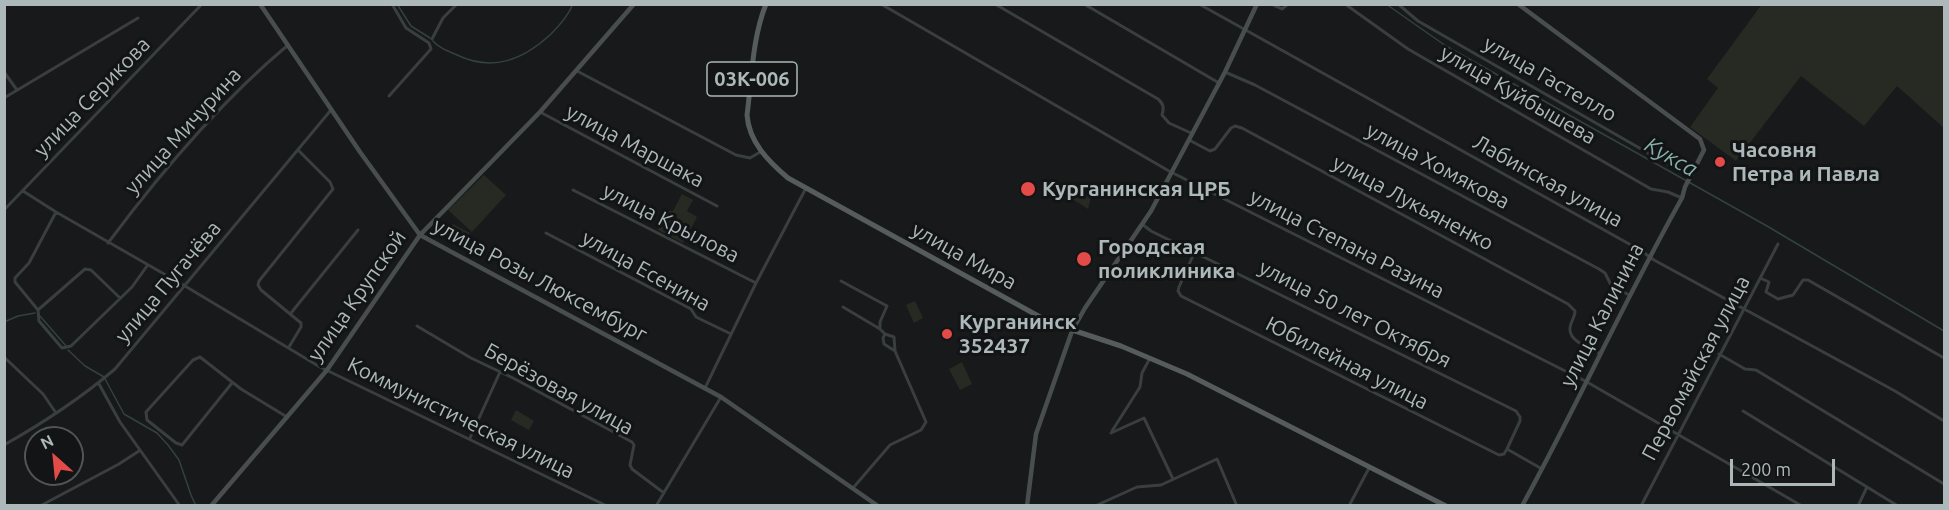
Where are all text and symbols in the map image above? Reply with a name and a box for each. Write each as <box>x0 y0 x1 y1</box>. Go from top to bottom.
street label: улица Гастелло <box>1479 31 1621 127</box>
street label: улица Серикова <box>29 32 155 162</box>
street label: улица Куйбышева <box>1436 40 1600 150</box>
street label: улица Мичурина <box>119 62 247 200</box>
road number: 03К-006 <box>707 62 797 96</box>
street label: улица Маршака <box>562 99 708 193</box>
street label: улица Хомякова <box>1362 118 1514 214</box>
street label: Лабинская улица <box>1469 129 1627 233</box>
water label: Кукса <box>1640 131 1702 183</box>
place label: Часовня Петра и Павла <box>1732 137 1880 187</box>
street label: улица Лукьяненко <box>1328 150 1498 256</box>
marker: Часовня Петра и Павла <box>1713 155 1727 169</box>
place label: Курганинская ЦРБ <box>1042 176 1231 202</box>
street label: улица Крылова <box>598 178 744 268</box>
marker: Курганинская ЦРБ <box>1019 180 1037 198</box>
street label: улица Степана Разина <box>1245 184 1449 304</box>
street label: улица Розы Люксембург <box>429 213 651 347</box>
street label: улица Пугачёва <box>110 216 226 348</box>
street label: улица Мира <box>907 217 1021 295</box>
street label: улица Есенина <box>577 225 715 317</box>
street label: улица Крупской <box>302 226 412 366</box>
place label: Городская поликлиника <box>1098 234 1235 284</box>
street label: улица Калинина <box>1555 239 1649 391</box>
marker: Городская поликлиника <box>1075 250 1093 268</box>
street label: улица 50 лет Октября <box>1255 255 1455 373</box>
street label: Первомайская улица <box>1637 271 1755 465</box>
place label: Курганинск 352437 <box>959 309 1077 359</box>
street label: Юбилейная улица <box>1261 311 1433 415</box>
marker: Курганинск 352437 <box>940 327 954 341</box>
street label: Берёзовая улица <box>480 338 638 440</box>
street label: Коммунистическая улица <box>343 352 579 484</box>
north arrow <box>24 426 84 486</box>
text: N <box>37 431 56 452</box>
scale bar <box>1733 447 1838 485</box>
text: 200 m <box>1741 459 1791 479</box>

